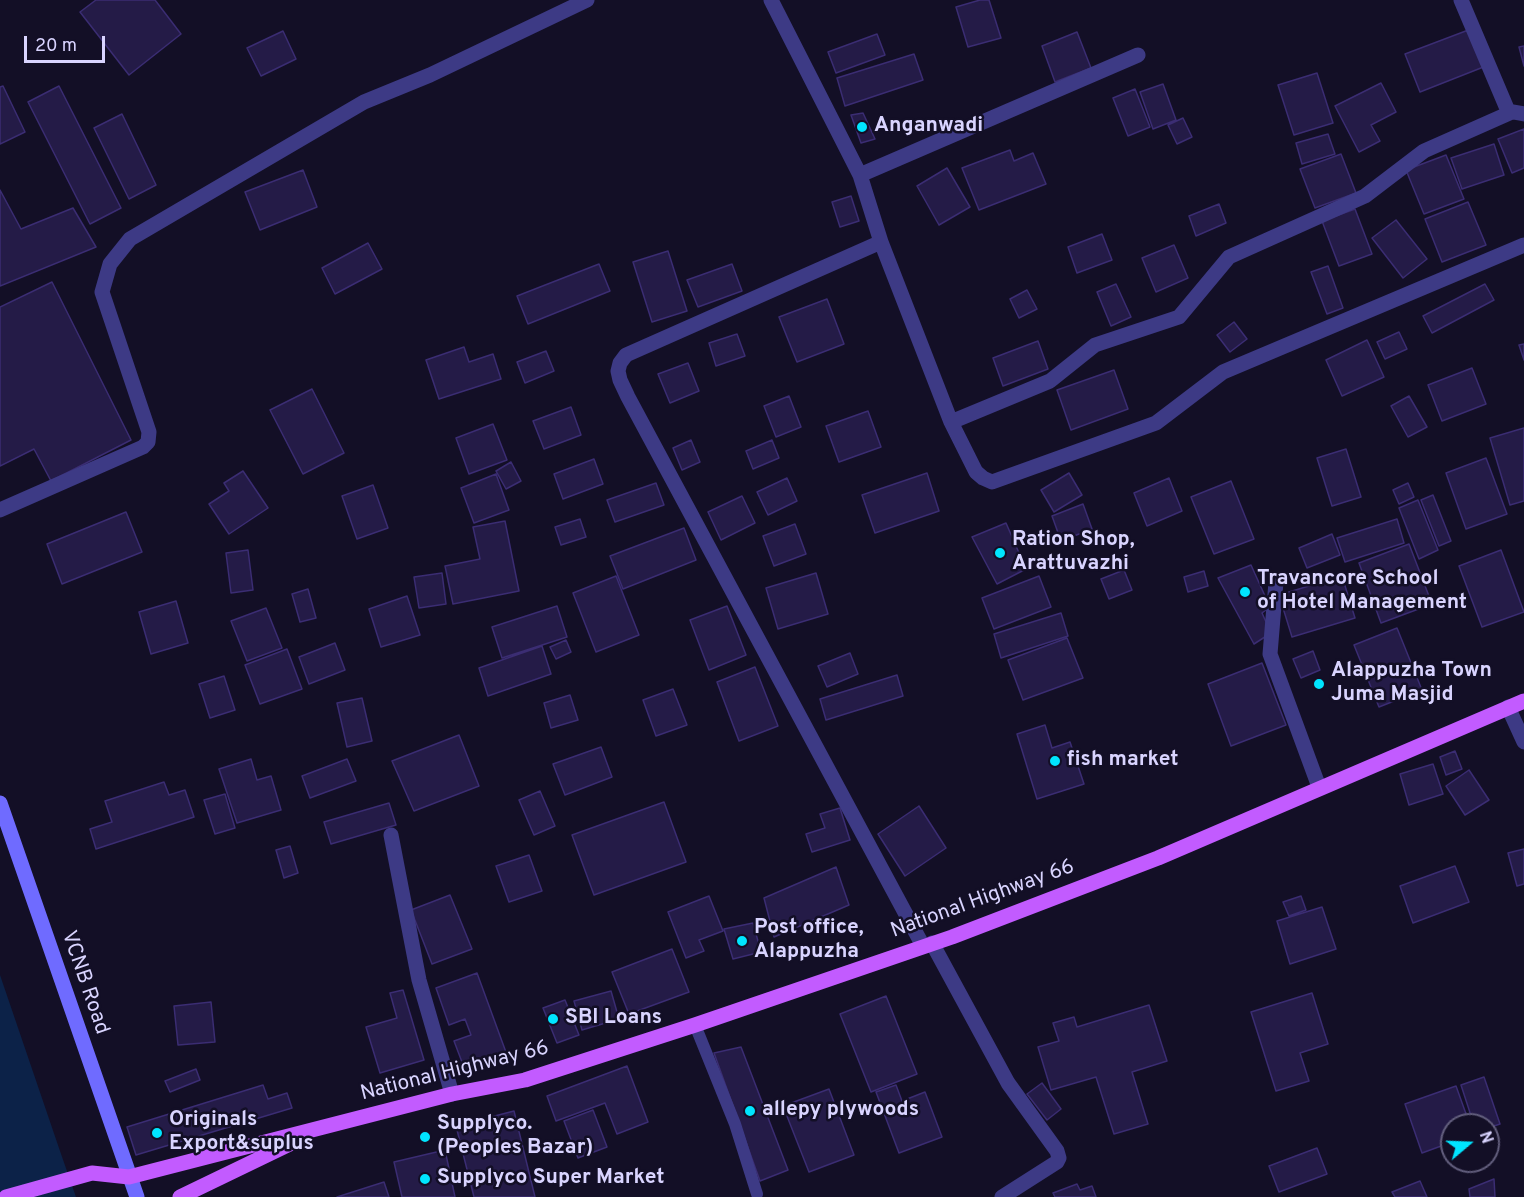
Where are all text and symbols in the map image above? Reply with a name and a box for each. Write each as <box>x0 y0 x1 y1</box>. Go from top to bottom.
scale bar <box>27 24 108 62</box>
text: 20 m <box>35 35 77 58</box>
place label: Anganwadi <box>874 114 983 140</box>
marker: Anganwadi <box>855 120 869 134</box>
place label: Ration Shop, Arattuvazhi <box>1012 528 1135 578</box>
marker: Ration Shop, Arattuvazhi <box>993 546 1007 560</box>
place label: Travancore School of Hotel Management <box>1257 567 1467 617</box>
marker: Travancore School of Hotel Management <box>1238 585 1252 599</box>
place label: Alappuzha Town Juma Masjid <box>1331 659 1492 709</box>
marker: Alappuzha Town Juma Masjid <box>1312 677 1326 691</box>
place label: fish market <box>1067 748 1179 774</box>
marker: fish market <box>1048 754 1062 768</box>
street label: National Highway 66 <box>888 855 1078 945</box>
place label: Post office, Alappuzha <box>754 916 864 966</box>
street label: VCNB Road <box>54 928 114 1038</box>
marker: Post office, Alappuzha <box>735 934 749 948</box>
place label: SBI Loans <box>565 1006 662 1032</box>
marker: SBI Loans <box>546 1012 560 1026</box>
street label: National Highway 66 <box>358 1036 552 1108</box>
place label: allepy plywoods <box>762 1098 919 1124</box>
marker: allepy plywoods <box>743 1104 757 1118</box>
place label: Originals Export&suplus <box>169 1108 314 1158</box>
place label: Supplyco. (Peoples Bazar) <box>437 1112 593 1162</box>
north arrow <box>1440 1113 1500 1173</box>
marker: Originals Export&suplus <box>150 1126 164 1140</box>
text: N <box>1474 1129 1496 1146</box>
marker: Supplyco. (Peoples Bazar) <box>418 1130 432 1144</box>
place label: Supplyco Super Market <box>437 1166 665 1192</box>
marker: Supplyco Super Market <box>418 1172 432 1186</box>

